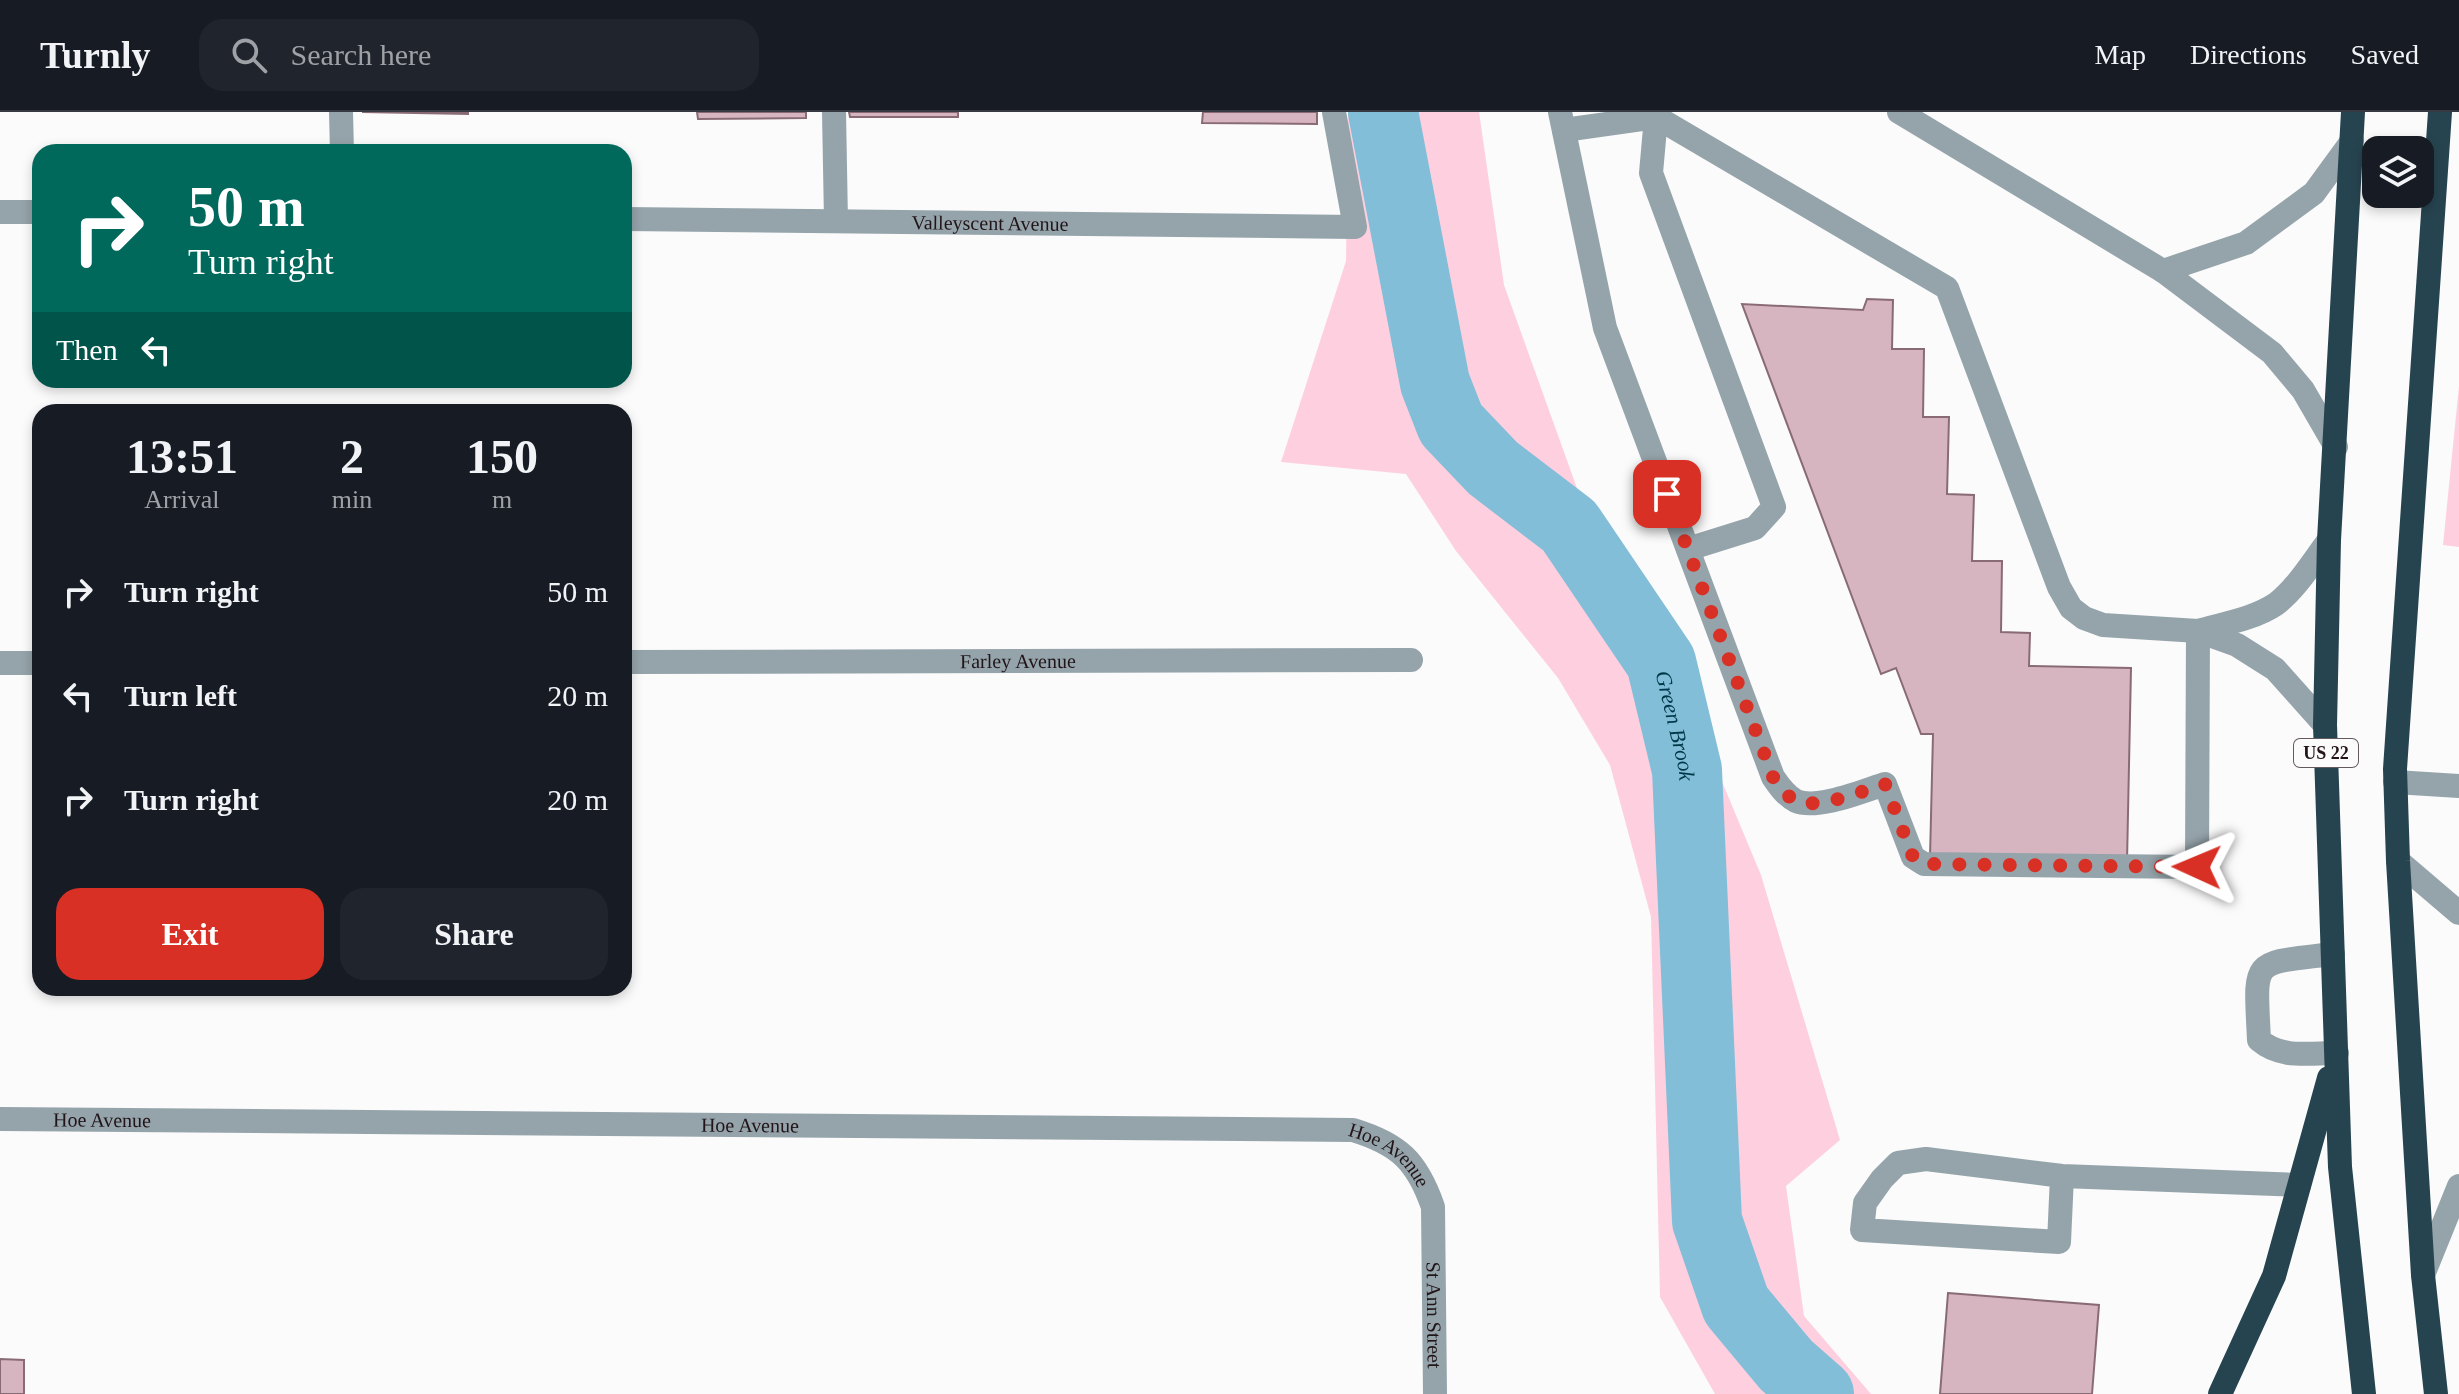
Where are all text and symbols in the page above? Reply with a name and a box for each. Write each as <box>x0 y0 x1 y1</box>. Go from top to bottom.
search box <box>199 19 759 91</box>
icon: search <box>227 33 271 77</box>
text: Turnly <box>40 34 151 76</box>
text: Search here <box>291 38 431 71</box>
text: Map <box>2095 39 2146 70</box>
text: Directions <box>2190 39 2307 70</box>
text: Saved <box>2351 39 2419 70</box>
map controls <box>2362 136 2434 208</box>
button: layers <box>2362 136 2434 208</box>
icon: right <box>56 176 160 280</box>
text: 50 m <box>188 176 305 238</box>
street label: Valleyscent Avenue <box>911 211 1069 235</box>
text: Turn right <box>188 242 334 282</box>
icon: left <box>134 328 178 372</box>
text: Then <box>56 333 118 366</box>
text: 13:51 <box>126 430 238 483</box>
text: 2 <box>340 430 364 483</box>
text: 150 <box>466 430 538 483</box>
pin <box>1633 460 1701 528</box>
icon: arrive <box>1645 472 1689 516</box>
text: Arrival <box>144 485 219 514</box>
text: min <box>332 485 372 514</box>
text: m <box>492 485 512 514</box>
icon: right <box>56 570 100 614</box>
text: Turn right <box>124 575 259 608</box>
text: 50 m <box>547 575 608 608</box>
street label: Farley Avenue <box>960 650 1076 673</box>
water label: Green Brook <box>1650 668 1700 782</box>
icon: left <box>56 674 100 718</box>
text: Turn left <box>124 679 237 712</box>
text: 20 m <box>547 679 608 712</box>
road number: US 22 <box>2294 739 2358 767</box>
icon: right <box>56 778 100 822</box>
text: Turn right <box>124 783 259 816</box>
text: 20 m <box>547 783 608 816</box>
position arrow <box>2155 825 2239 909</box>
button: Exit <box>56 888 324 980</box>
button: Share <box>340 888 608 980</box>
street label: Hoe Avenue <box>53 1108 151 1131</box>
street label: Hoe Avenue <box>701 1114 799 1136</box>
street label: Hoe Avenue <box>1346 1118 1434 1191</box>
street label: St Ann Street <box>1423 1262 1446 1369</box>

